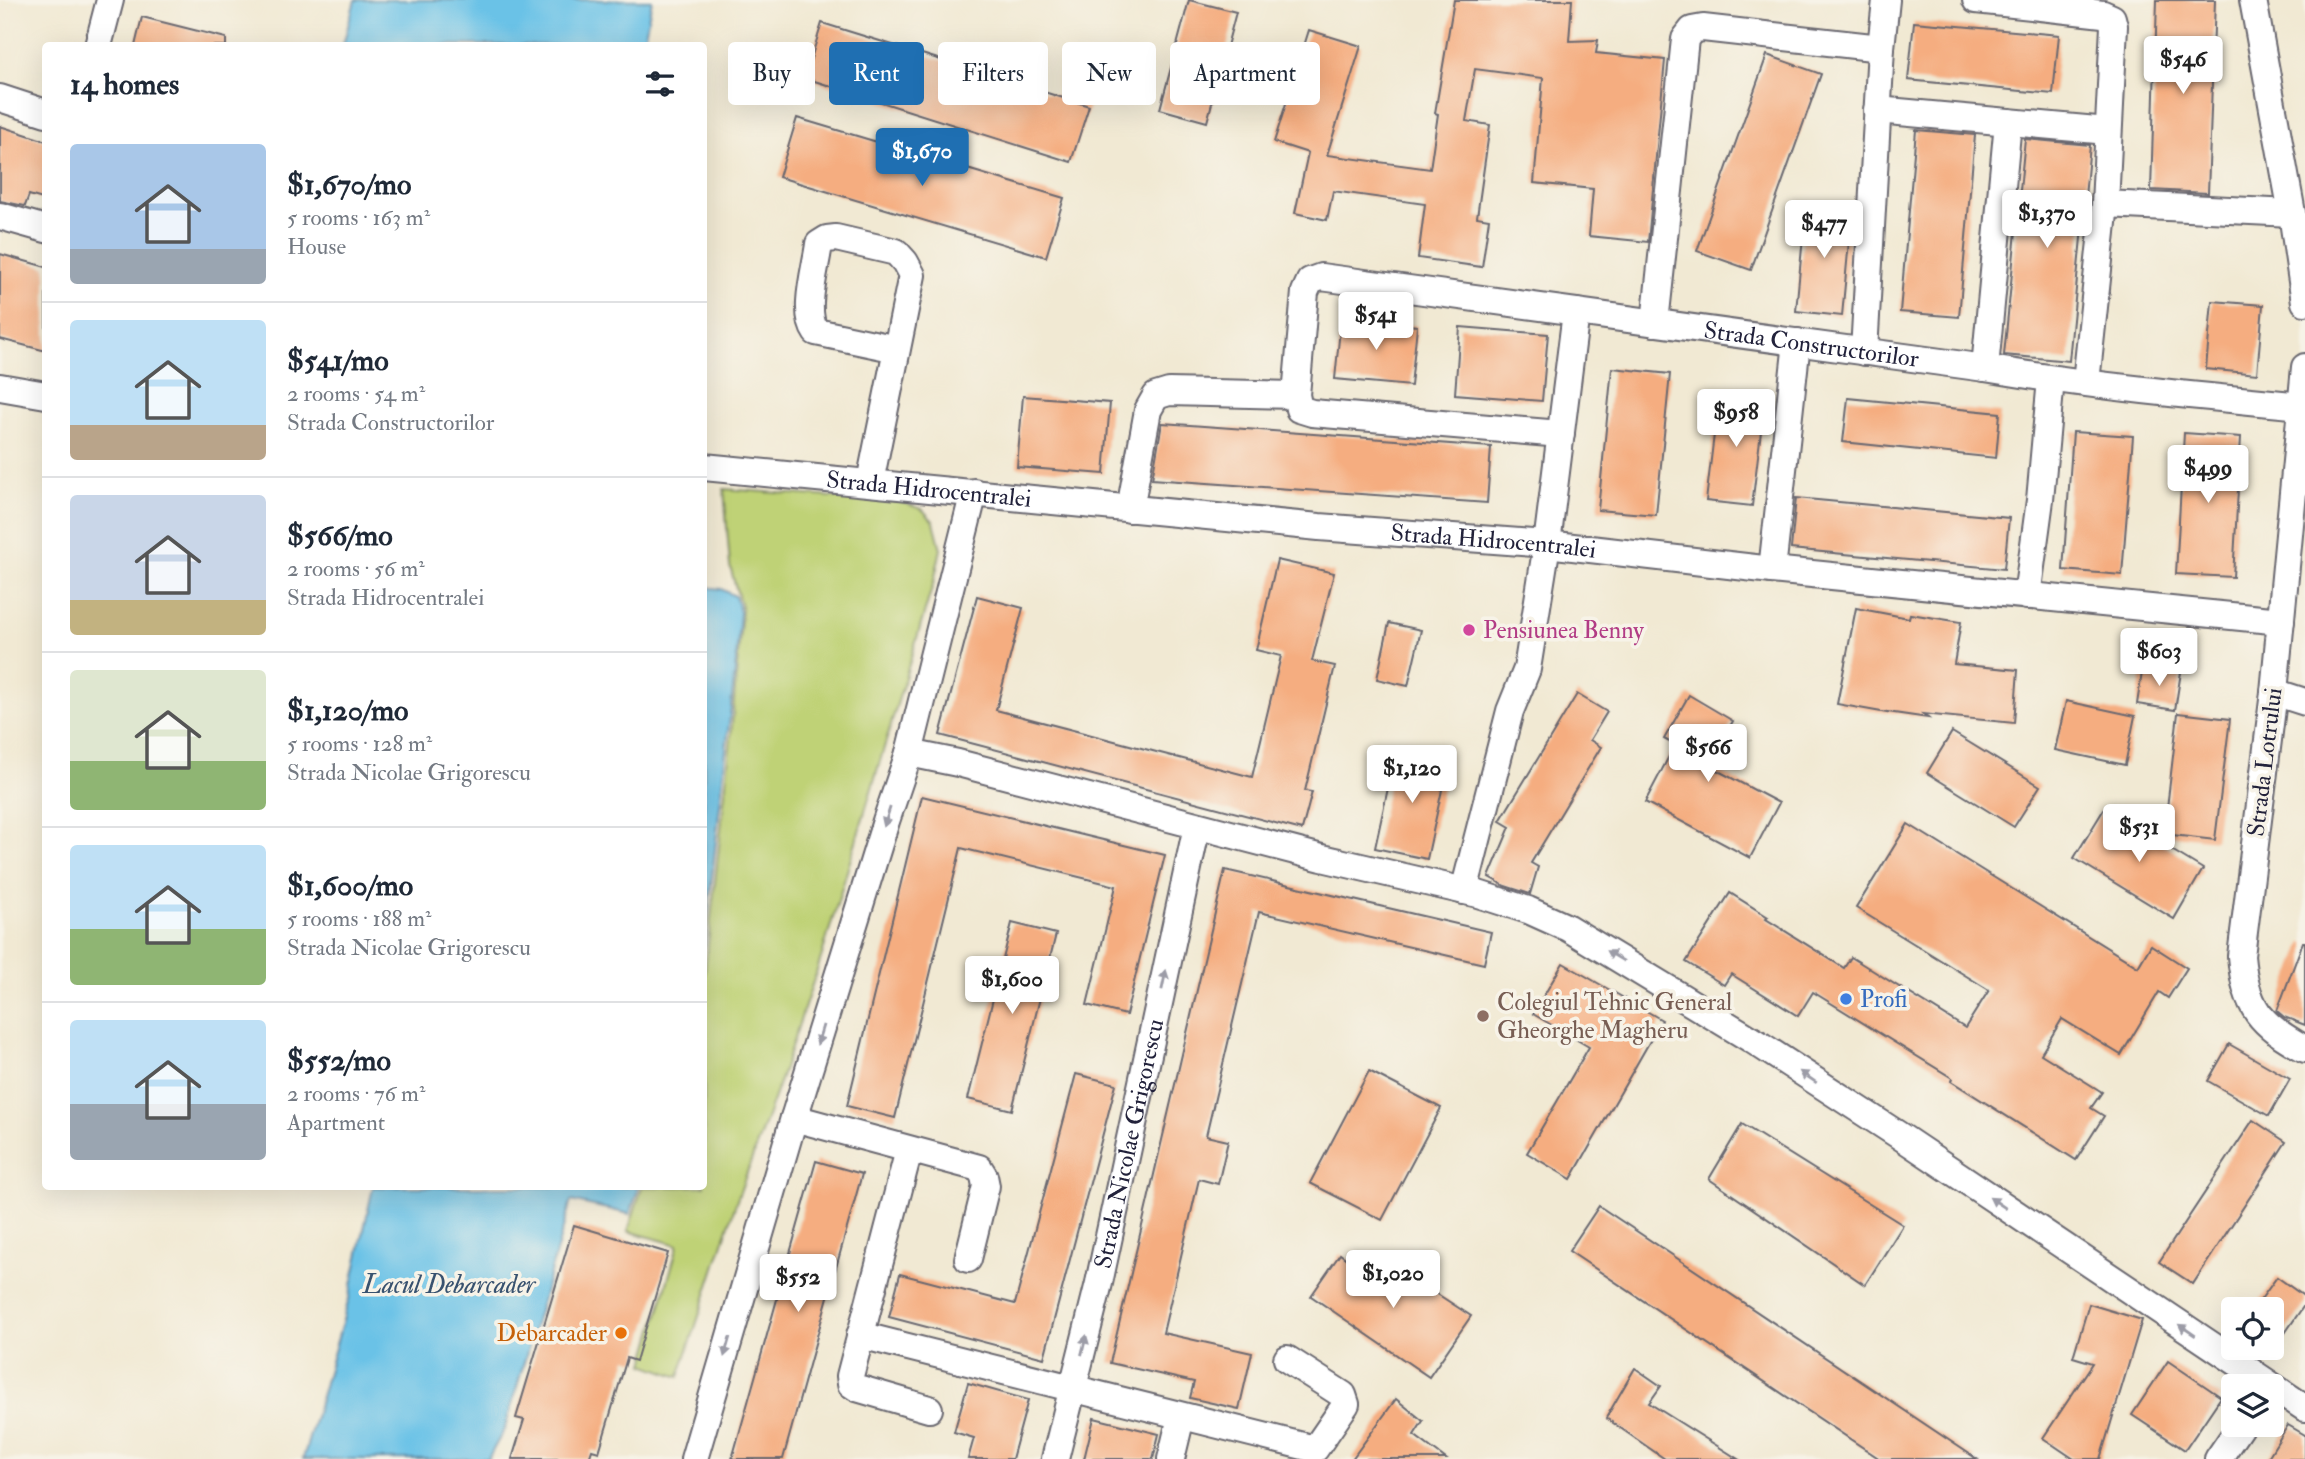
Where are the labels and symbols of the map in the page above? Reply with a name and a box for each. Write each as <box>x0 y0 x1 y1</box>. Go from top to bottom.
pin: $546 <box>2142 36 2224 96</box>
pin: $1,670 <box>865 128 979 188</box>
pin: $1,370 <box>1990 190 2104 250</box>
pin: $477 <box>1783 201 1865 260</box>
pin: $541 <box>1335 292 1417 352</box>
street label: Strada Constructorilor <box>1702 314 1921 374</box>
pin: $958 <box>1695 390 1777 449</box>
pin: $499 <box>2167 446 2249 505</box>
street label: Strada Hidrocentralei <box>825 464 1033 514</box>
street label: Strada Hidrocentralei <box>1390 517 1598 565</box>
place label: Pensiunea Benny <box>1483 615 1644 646</box>
marker: Pensiunea Benny <box>1461 622 1477 638</box>
pin: $603 <box>2118 628 2200 688</box>
street label: Strada Lotrului <box>2240 686 2290 838</box>
pin: $566 <box>1667 724 1749 784</box>
pin: $1,120 <box>1355 746 1469 805</box>
pin: $531 <box>2098 804 2180 864</box>
one-way arrow <box>881 807 892 828</box>
one-way arrow <box>1606 950 1625 963</box>
pin: $1,600 <box>955 956 1069 1016</box>
one-way arrow <box>1158 969 1169 991</box>
place label: Profi <box>1860 984 1907 1015</box>
place label: Colegiul Tehnic General Gheorghe Magheru <box>1497 987 1732 1046</box>
marker: Profi <box>1838 991 1854 1007</box>
marker: Colegiul Tehnic General Gheorghe Magheru <box>1475 1008 1491 1024</box>
street label: Strada Nicolae Grigorescu <box>1087 1016 1171 1271</box>
one-way arrow <box>815 1024 825 1045</box>
one-way arrow <box>1799 1071 1818 1084</box>
one-way arrow <box>1988 1196 2008 1209</box>
pin: $1,020 <box>1336 1250 1450 1310</box>
pin: $552 <box>757 1254 839 1314</box>
water label: Lacul Debarcader <box>362 1269 537 1301</box>
place label: Debarcader <box>497 1318 607 1349</box>
one-way arrow <box>2177 1324 2196 1337</box>
marker: Debarcader <box>613 1325 629 1341</box>
one-way arrow <box>1078 1334 1089 1356</box>
one-way arrow <box>722 1336 732 1357</box>

